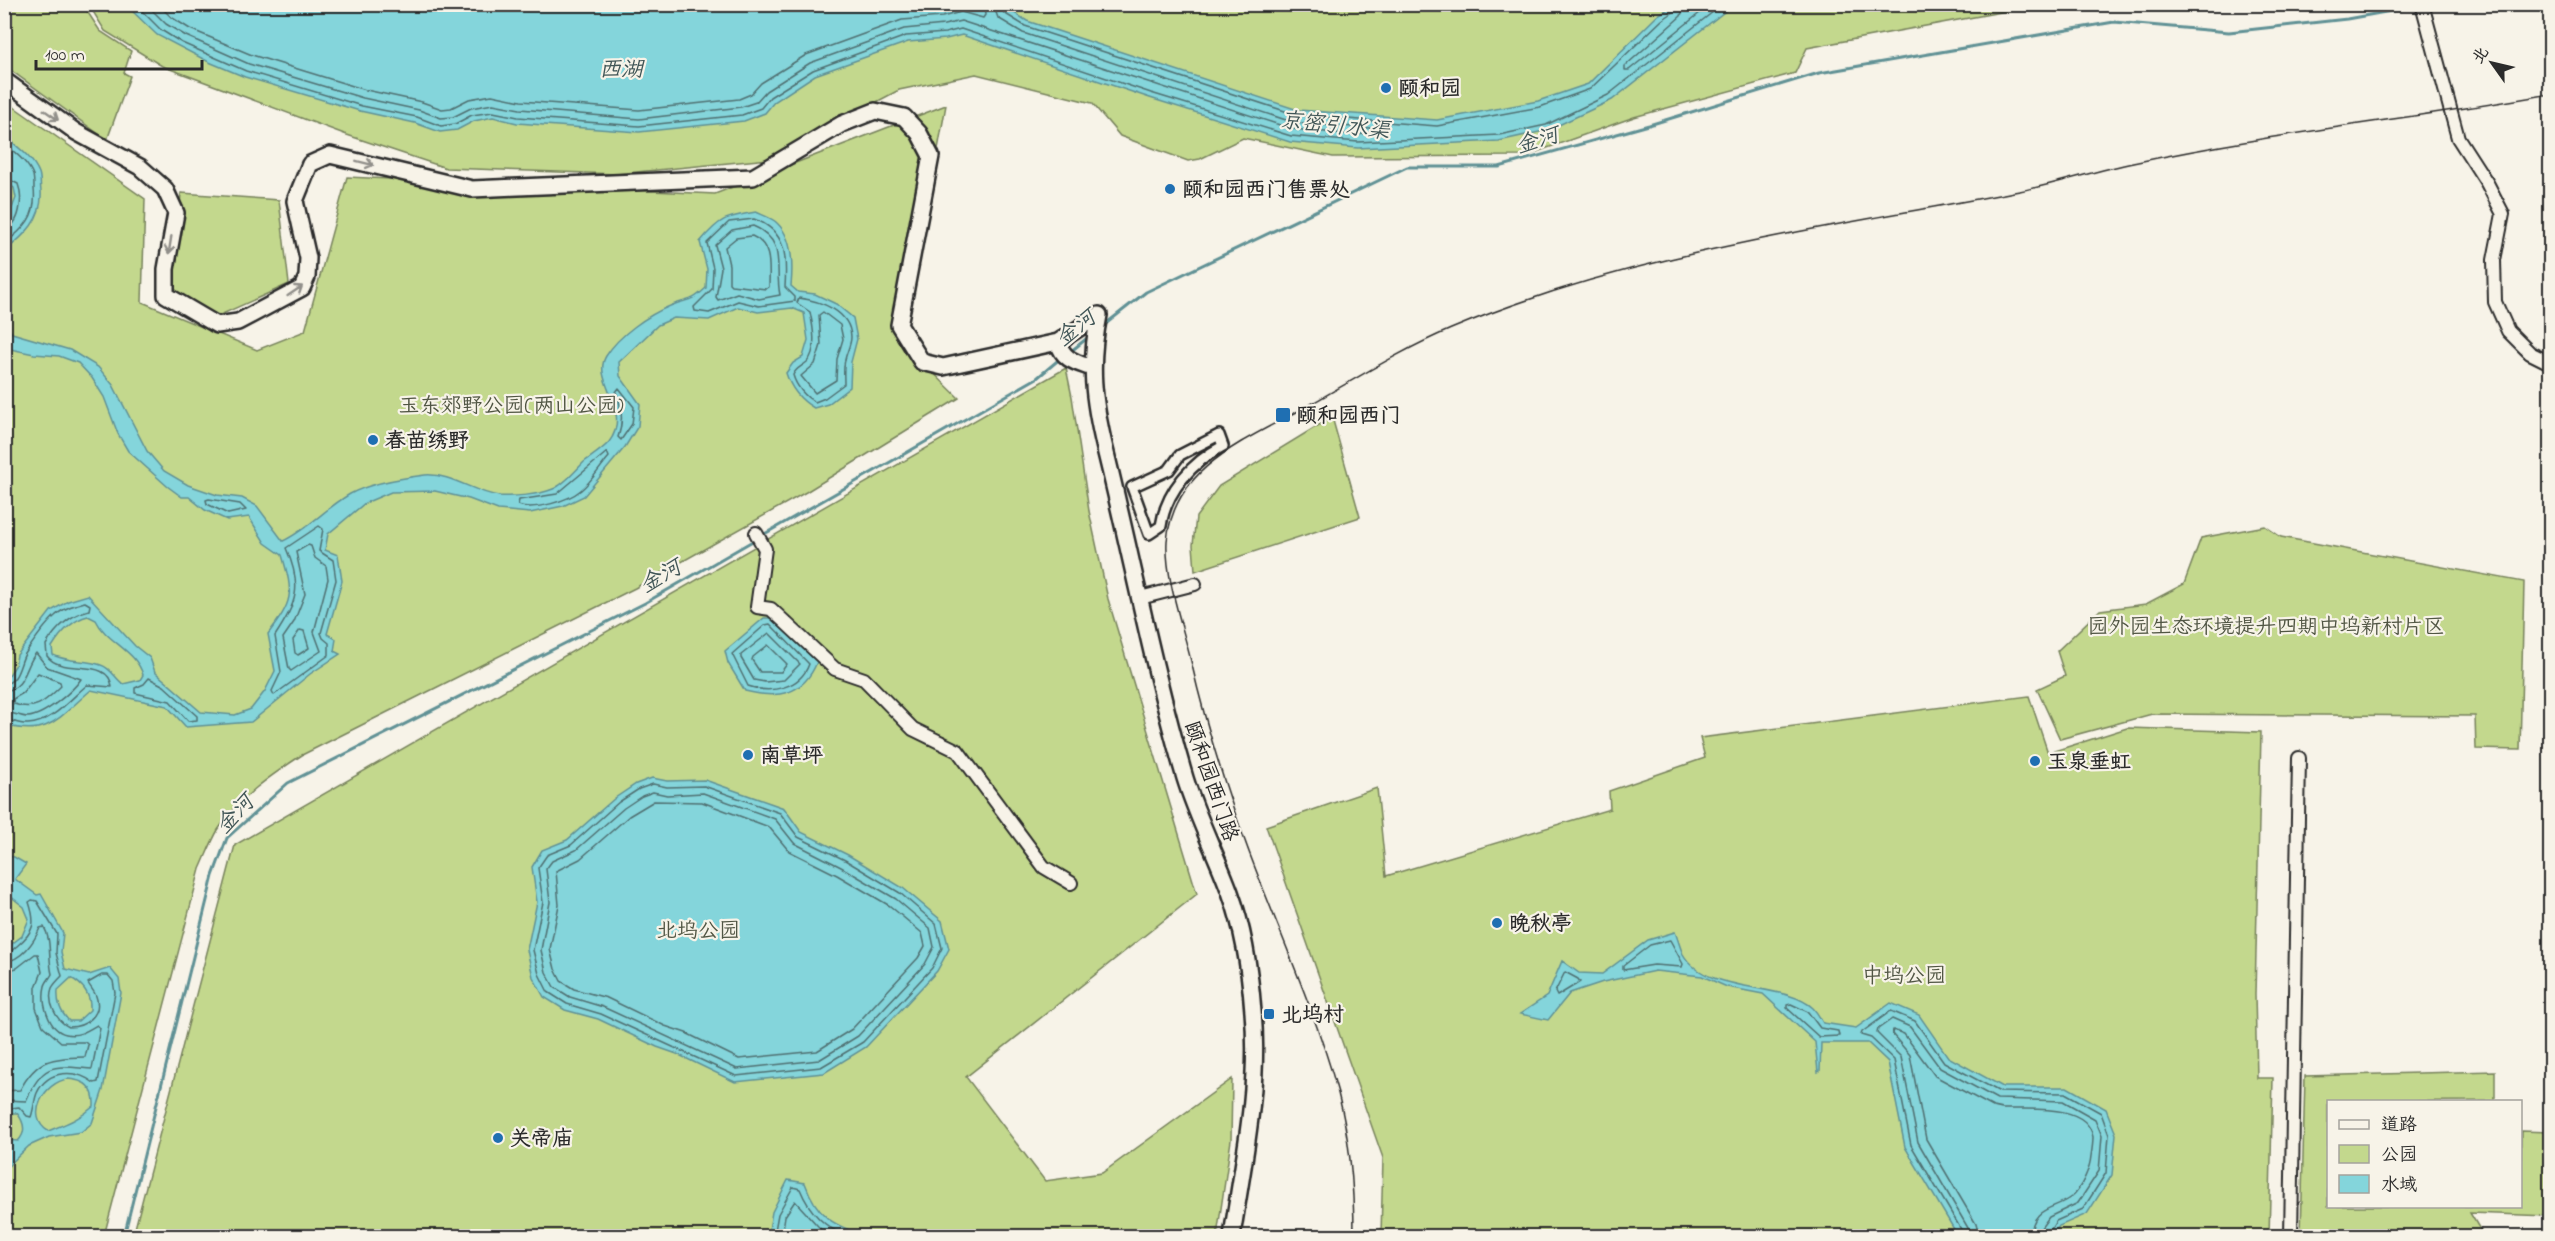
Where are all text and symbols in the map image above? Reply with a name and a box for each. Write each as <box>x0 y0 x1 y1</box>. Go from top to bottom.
scale bar <box>36 33 202 71</box>
north arrow <box>2462 33 2522 93</box>
text: 北 <box>2467 42 2496 69</box>
text: 100 m <box>45 43 85 69</box>
water label: 西湖 <box>599 55 645 87</box>
place label: 颐和园 <box>1398 75 1461 105</box>
marker: 颐和园 <box>1379 81 1393 95</box>
water label: 京密引水渠 <box>1278 105 1393 149</box>
one-way arrow <box>43 109 59 121</box>
water label: 金河 <box>1512 119 1566 164</box>
one-way arrow <box>355 158 374 169</box>
place label: 颐和园西门售票处 <box>1182 176 1350 206</box>
marker: 颐和园西门售票处 <box>1163 182 1177 196</box>
one-way arrow <box>164 235 175 254</box>
one-way arrow <box>286 284 303 297</box>
water label: 金河 <box>1050 301 1106 356</box>
park label: 玉东郊野公园(两山公园) <box>399 392 624 422</box>
place label: 颐和园西门 <box>1296 402 1401 432</box>
marker: 颐和园西门 <box>1274 406 1292 424</box>
place label: 春苗绣野 <box>385 427 469 457</box>
marker: 春苗绣野 <box>366 433 380 447</box>
water label: 金河 <box>634 551 691 602</box>
park label: 园外园生态环境提升四期中坞新村片区 <box>2088 613 2445 643</box>
street label: 颐和园西门路 <box>1175 717 1245 846</box>
place label: 南草坪 <box>760 742 823 772</box>
marker: 南草坪 <box>741 748 755 762</box>
place label: 玉泉垂虹 <box>2047 748 2131 778</box>
marker: 玉泉垂虹 <box>2028 754 2042 768</box>
water label: 金河 <box>209 786 265 842</box>
place label: 晚秋亭 <box>1509 910 1572 940</box>
marker: 晚秋亭 <box>1490 916 1504 930</box>
park label: 北坞公园 <box>656 917 740 947</box>
park label: 中坞公园 <box>1862 962 1946 992</box>
place label: 北坞村 <box>1281 1001 1344 1031</box>
marker: 北坞村 <box>1262 1007 1276 1021</box>
legend <box>2327 1100 2522 1208</box>
text: 道路 <box>2381 1113 2417 1139</box>
place label: 关帝庙 <box>510 1125 573 1155</box>
marker: 关帝庙 <box>491 1131 505 1145</box>
text: 公园 <box>2381 1143 2417 1169</box>
text: 水域 <box>2381 1173 2417 1199</box>

